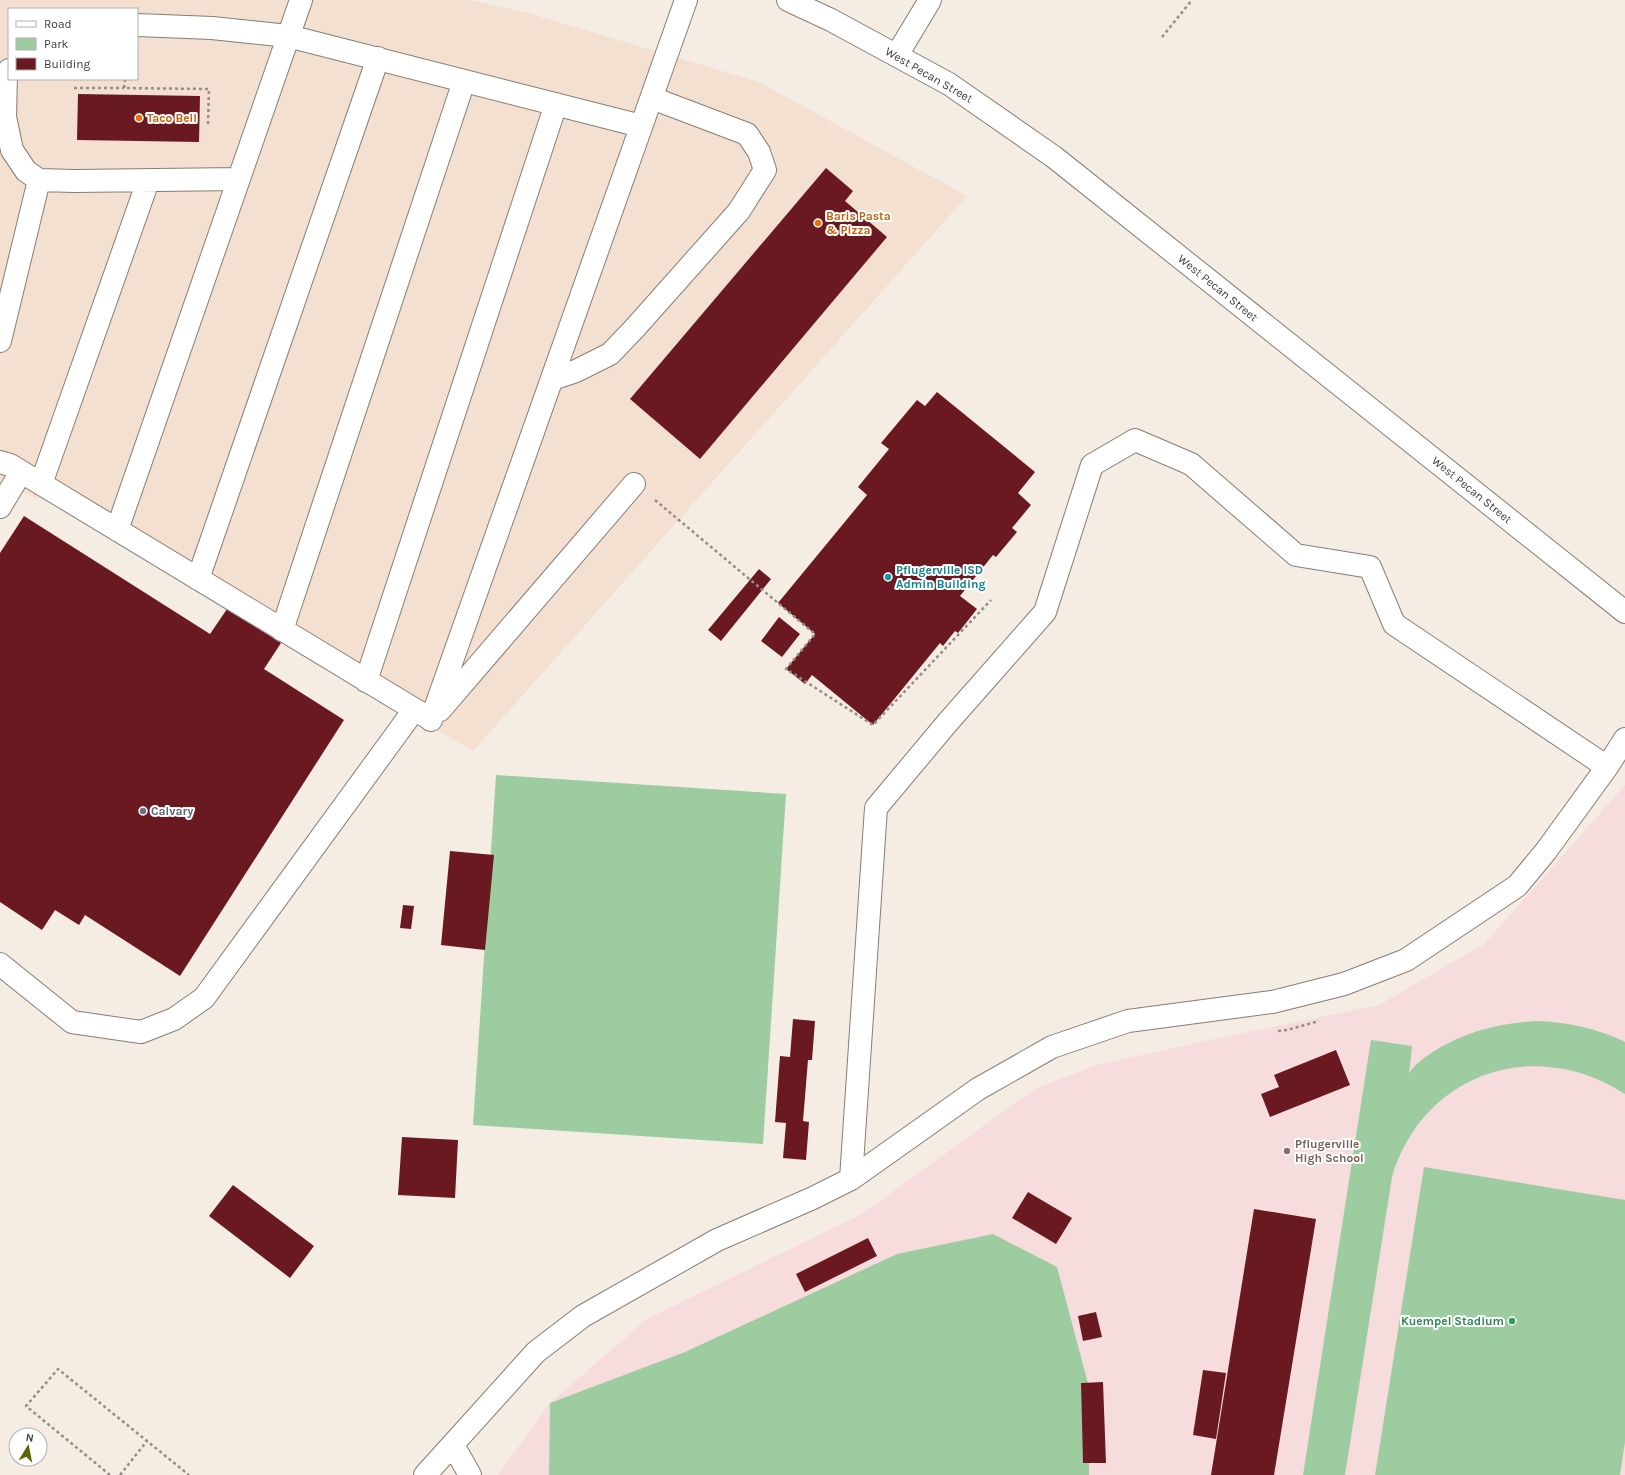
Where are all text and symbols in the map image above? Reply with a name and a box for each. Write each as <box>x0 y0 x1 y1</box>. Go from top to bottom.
legend <box>8 8 138 80</box>
text: Road <box>44 17 72 31</box>
text: Park <box>44 37 69 51</box>
street label: West Pecan Street <box>883 44 976 106</box>
text: Building <box>44 57 91 71</box>
place label: Taco Bell <box>147 111 197 125</box>
marker: Taco Bell <box>134 113 144 123</box>
place label: Baris Pasta & Pizza <box>826 209 891 237</box>
marker: Baris Pasta & Pizza <box>813 218 823 228</box>
street label: West Pecan Street <box>1175 251 1261 325</box>
street label: West Pecan Street <box>1429 453 1515 527</box>
place label: Pflugerville ISD Admin Building <box>896 563 985 591</box>
marker: Pflugerville ISD Admin Building <box>883 572 893 582</box>
place label: Calvary <box>151 804 193 818</box>
marker: Calvary <box>138 806 148 816</box>
place label: Pflugerville High School <box>1295 1137 1364 1165</box>
marker: Pflugerville High School <box>1282 1146 1292 1156</box>
place label: Kuempel Stadium <box>1401 1314 1504 1328</box>
marker: Kuempel Stadium <box>1507 1316 1517 1326</box>
north arrow <box>8 1427 48 1467</box>
text: N <box>25 1431 35 1445</box>

